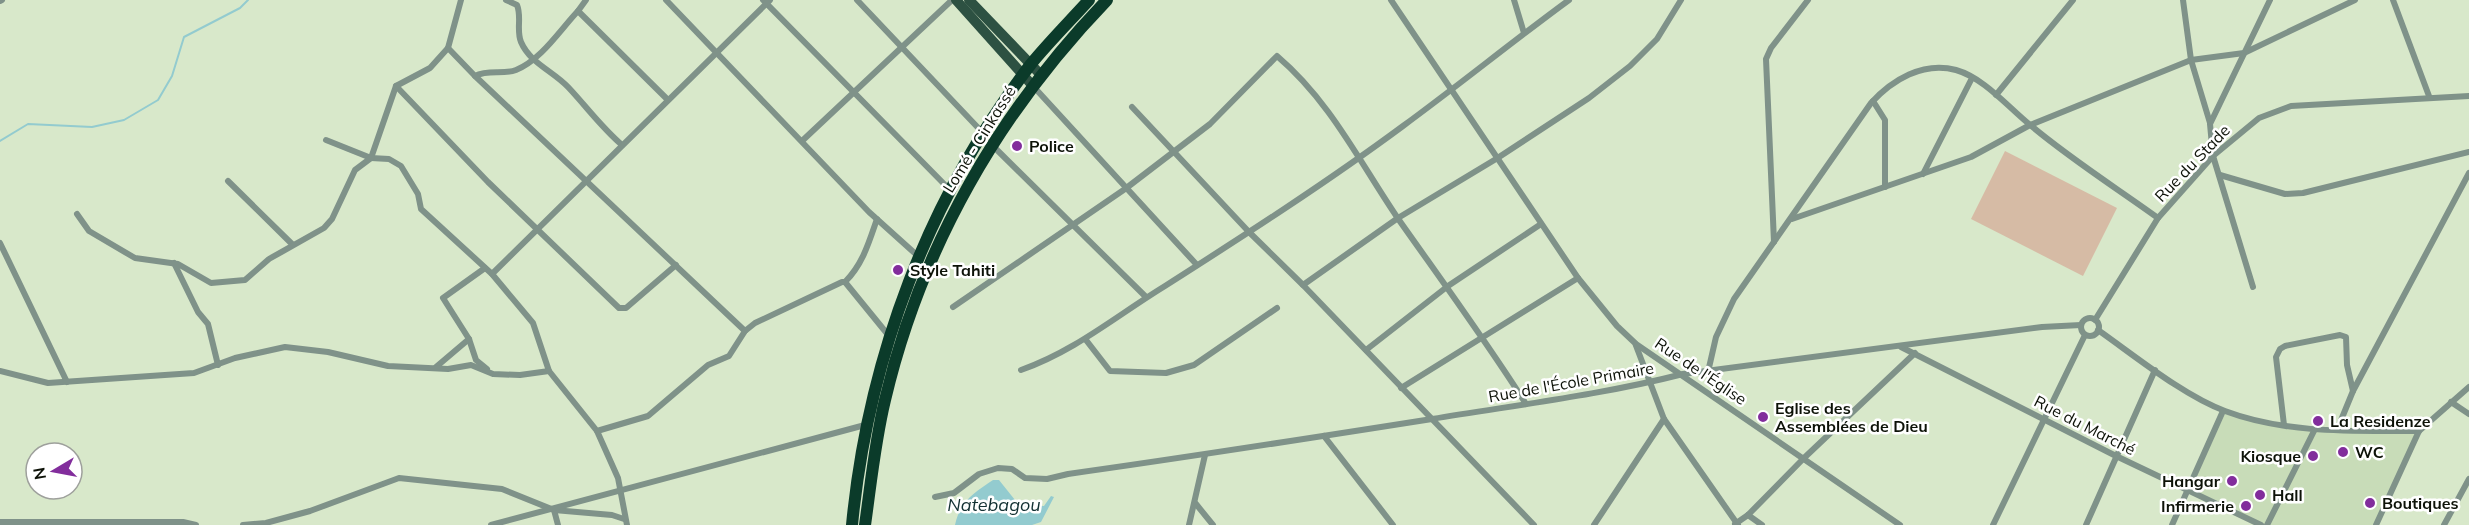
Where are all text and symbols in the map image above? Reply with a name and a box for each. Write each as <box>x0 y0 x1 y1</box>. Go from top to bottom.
street label: Lomé - Cinkassé <box>938 82 1020 196</box>
street label: Rue du Stade <box>2150 120 2234 206</box>
place label: Police <box>1029 136 1074 156</box>
marker: Police <box>1010 139 1024 153</box>
place label: Style Tahiti <box>910 260 995 280</box>
marker: Style Tahiti <box>891 263 905 277</box>
street label: Rue de l'Église <box>1651 333 1751 409</box>
street label: Rue de l'École Primaire <box>1487 358 1655 406</box>
street label: Rue du Marché <box>2031 391 2139 459</box>
place label: Eglise des Assemblées de Dieu <box>1775 398 1928 436</box>
marker: Eglise des Assemblées de Dieu <box>1756 410 1770 424</box>
place label: La Residenze <box>2330 411 2431 431</box>
marker: La Residenze <box>2311 414 2325 428</box>
north arrow <box>24 441 84 501</box>
place label: WC <box>2355 442 2384 462</box>
marker: WC <box>2336 445 2350 459</box>
place label: Kiosque <box>2240 446 2301 466</box>
marker: Kiosque <box>2306 449 2320 463</box>
text: N <box>28 466 50 481</box>
place label: Hangar <box>2162 471 2221 491</box>
marker: Hangar <box>2225 474 2239 488</box>
place label: Hall <box>2272 485 2303 505</box>
marker: Hall <box>2253 488 2267 502</box>
water label: Natebagou <box>947 493 1041 516</box>
place label: Boutiques <box>2382 493 2459 513</box>
place label: Infirmerie <box>2161 496 2234 516</box>
marker: Boutiques <box>2363 496 2377 510</box>
marker: Infirmerie <box>2239 499 2253 513</box>

